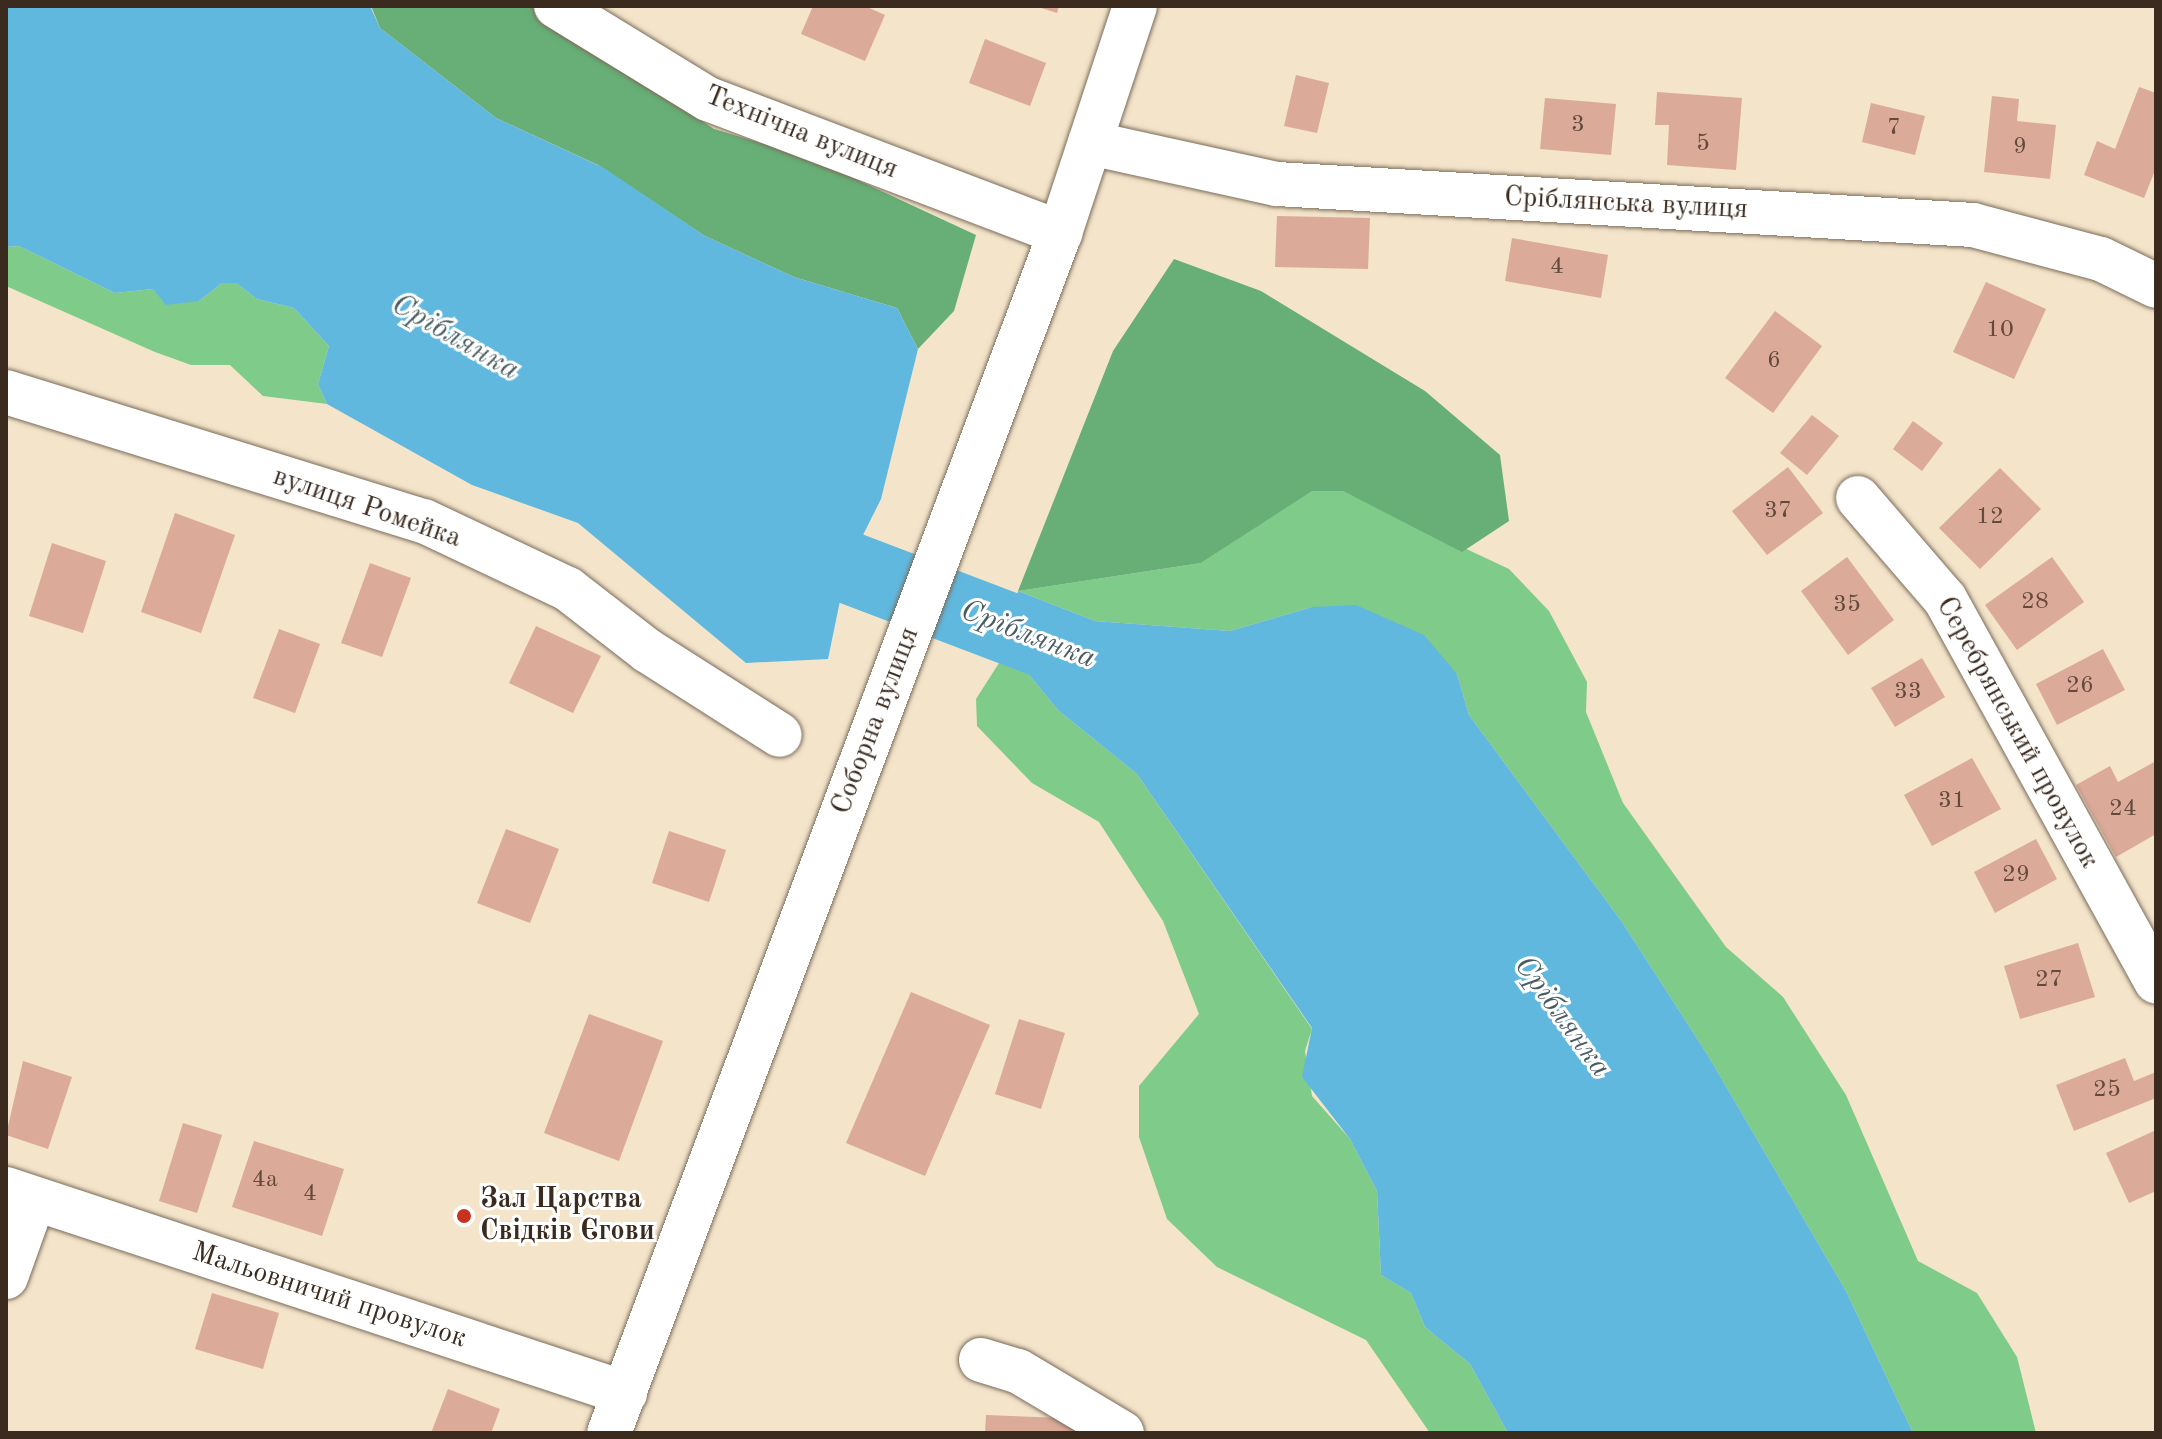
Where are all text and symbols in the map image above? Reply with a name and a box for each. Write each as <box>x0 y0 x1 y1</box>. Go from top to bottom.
street label: Технічна вулиця <box>700 79 902 187</box>
house number: 3 <box>1571 112 1585 140</box>
house number: 7 <box>1887 115 1901 143</box>
house number: 5 <box>1696 131 1710 159</box>
house number: 9 <box>2013 134 2027 162</box>
street label: Сріблянська вулиця <box>1503 181 1749 227</box>
house number: 4 <box>1550 254 1564 282</box>
water label: Сріблянка <box>385 287 525 389</box>
house number: 10 <box>1986 317 2014 345</box>
house number: 6 <box>1767 348 1781 376</box>
street label: вулиця Ромейка <box>268 460 466 556</box>
house number: 37 <box>1764 498 1792 526</box>
house number: 12 <box>1976 504 2004 532</box>
house number: 28 <box>2021 589 2049 617</box>
street label: Серебрянський провулок <box>1928 591 2106 875</box>
house number: 35 <box>1833 592 1861 620</box>
water label: Сріблянка <box>955 593 1101 677</box>
street label: Соборна вулиця <box>825 623 927 819</box>
house number: 26 <box>2066 673 2094 701</box>
house number: 33 <box>1894 679 1922 707</box>
house number: 31 <box>1938 788 1966 816</box>
house number: 24 <box>2109 796 2137 824</box>
house number: 29 <box>2002 862 2030 890</box>
water label: Сріблянка <box>1506 949 1618 1085</box>
house number: 27 <box>2035 967 2063 995</box>
house number: 25 <box>2093 1077 2121 1105</box>
house number: 4а <box>252 1167 278 1195</box>
house number: 4 <box>303 1181 317 1209</box>
place label: Зал Царства Свідків Єгови <box>480 1183 655 1249</box>
marker: Зал Царства Свідків Єгови <box>455 1207 473 1225</box>
street label: Мальовничий провулок <box>187 1236 471 1356</box>

